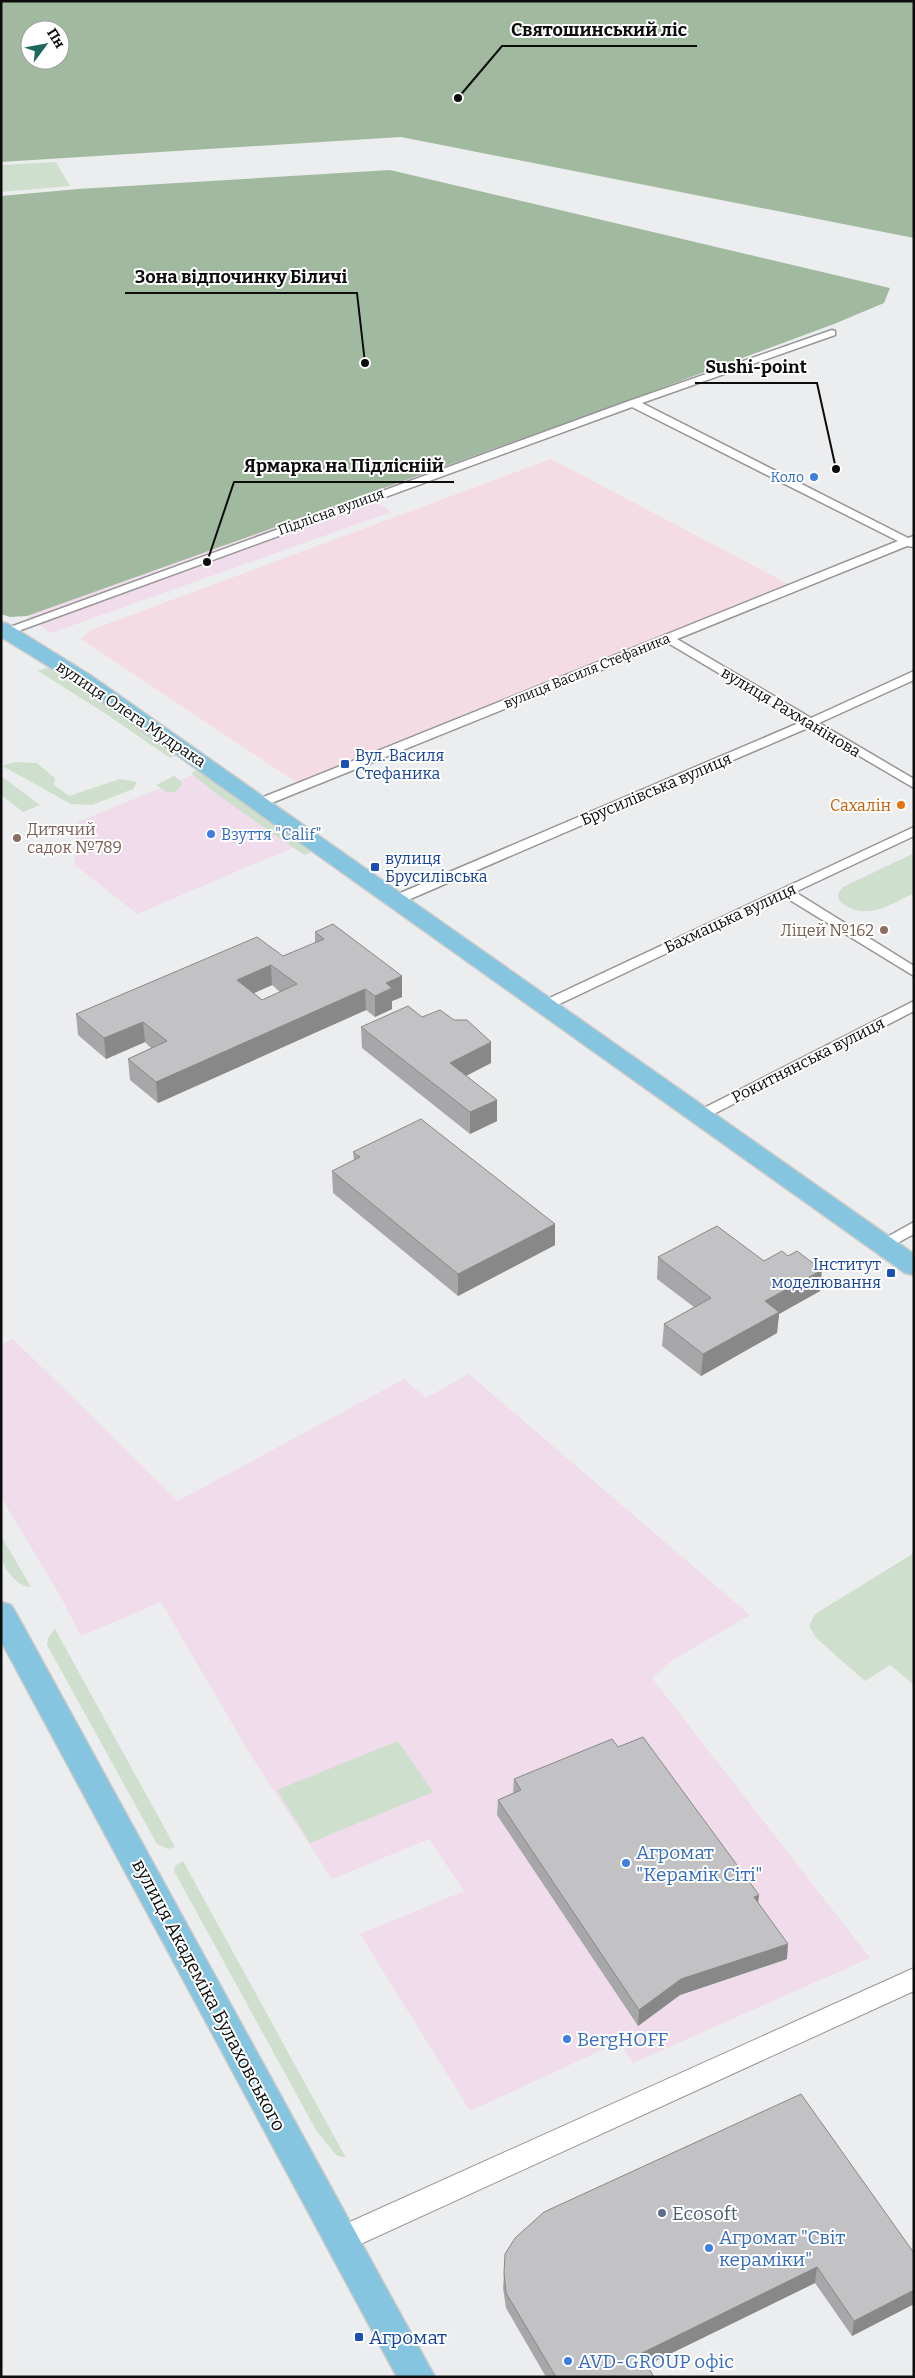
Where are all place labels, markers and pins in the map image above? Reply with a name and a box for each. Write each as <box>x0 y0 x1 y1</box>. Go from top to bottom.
callout: Святошинський ліс <box>502 13 697 46</box>
callout: Зона відпочинку Біличі <box>125 260 357 293</box>
callout: Sushi-point <box>695 350 817 383</box>
callout: Ярмарка на Підлісніій <box>234 449 454 482</box>
place label: Коло <box>770 469 804 486</box>
marker: Коло <box>808 471 820 483</box>
place label: Вул. Василя Стефаника <box>355 746 445 783</box>
marker: Вул. Василя Стефаника <box>339 758 351 770</box>
place label: Сахалін <box>830 796 891 815</box>
marker: Сахалін <box>895 799 907 811</box>
place label: Дитячий садок №789 <box>27 820 122 857</box>
place label: Взуття "Calif" <box>221 825 322 844</box>
marker: Взуття "Calif" <box>205 828 217 840</box>
marker: Дитячий садок №789 <box>11 832 23 844</box>
place label: вулиця Брусилівська <box>385 849 488 886</box>
marker: вулиця Брусилівська <box>369 861 381 873</box>
place label: Ліцей №162 <box>780 921 874 940</box>
marker: Ліцей №162 <box>878 924 890 936</box>
place label: Інститут моделювання <box>772 1255 881 1292</box>
marker: Інститут моделювання <box>885 1267 897 1279</box>
place label: Агромат "Керамік Сіті" <box>636 1841 763 1886</box>
marker: Агромат "Керамік Сіті" <box>620 1857 632 1869</box>
place label: BergHOFF <box>577 2028 669 2051</box>
marker: BergHOFF <box>561 2033 573 2045</box>
place label: Ecosoft <box>672 2202 738 2225</box>
marker: Ecosoft <box>656 2207 668 2219</box>
place label: Агромат "Світ кераміки" <box>719 2226 845 2271</box>
marker: Агромат "Світ кераміки" <box>703 2242 715 2254</box>
place label: Агромат <box>369 2326 447 2349</box>
marker: Агромат <box>353 2331 365 2343</box>
place label: AVD-GROUP офіс <box>578 2350 734 2373</box>
marker: AVD-GROUP офіс <box>562 2355 574 2367</box>

